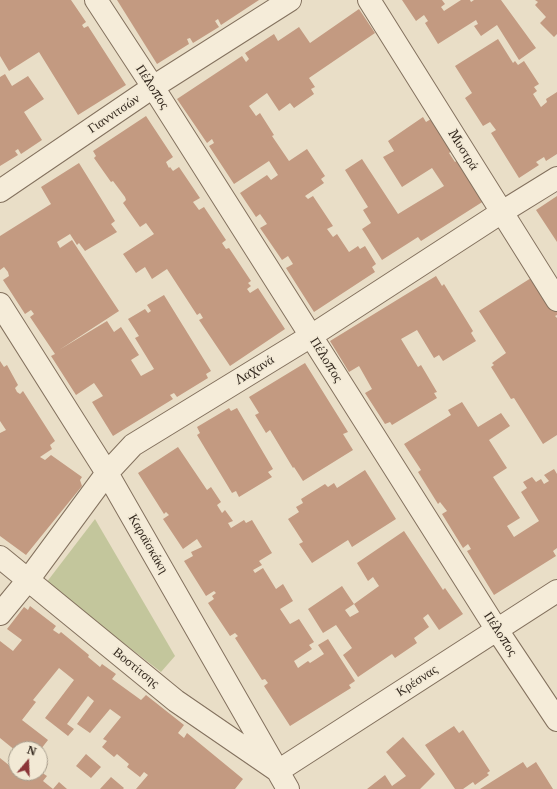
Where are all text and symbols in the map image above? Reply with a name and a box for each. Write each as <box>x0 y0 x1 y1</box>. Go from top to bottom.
street label: Πέλοπος <box>132 62 172 112</box>
street label: Γιαννιτσών <box>85 91 143 137</box>
street label: Μυστρά <box>445 127 481 173</box>
street label: Πέλοπος <box>306 335 346 385</box>
street label: Λαχανά <box>233 352 277 388</box>
street label: Καραϊσκάκη <box>125 511 171 577</box>
street label: Πέλοπος <box>480 609 520 659</box>
street label: Βοστίτσης <box>110 645 162 691</box>
street label: Κρέσνας <box>393 662 441 700</box>
north arrow <box>8 741 48 781</box>
text: N <box>25 743 38 759</box>

